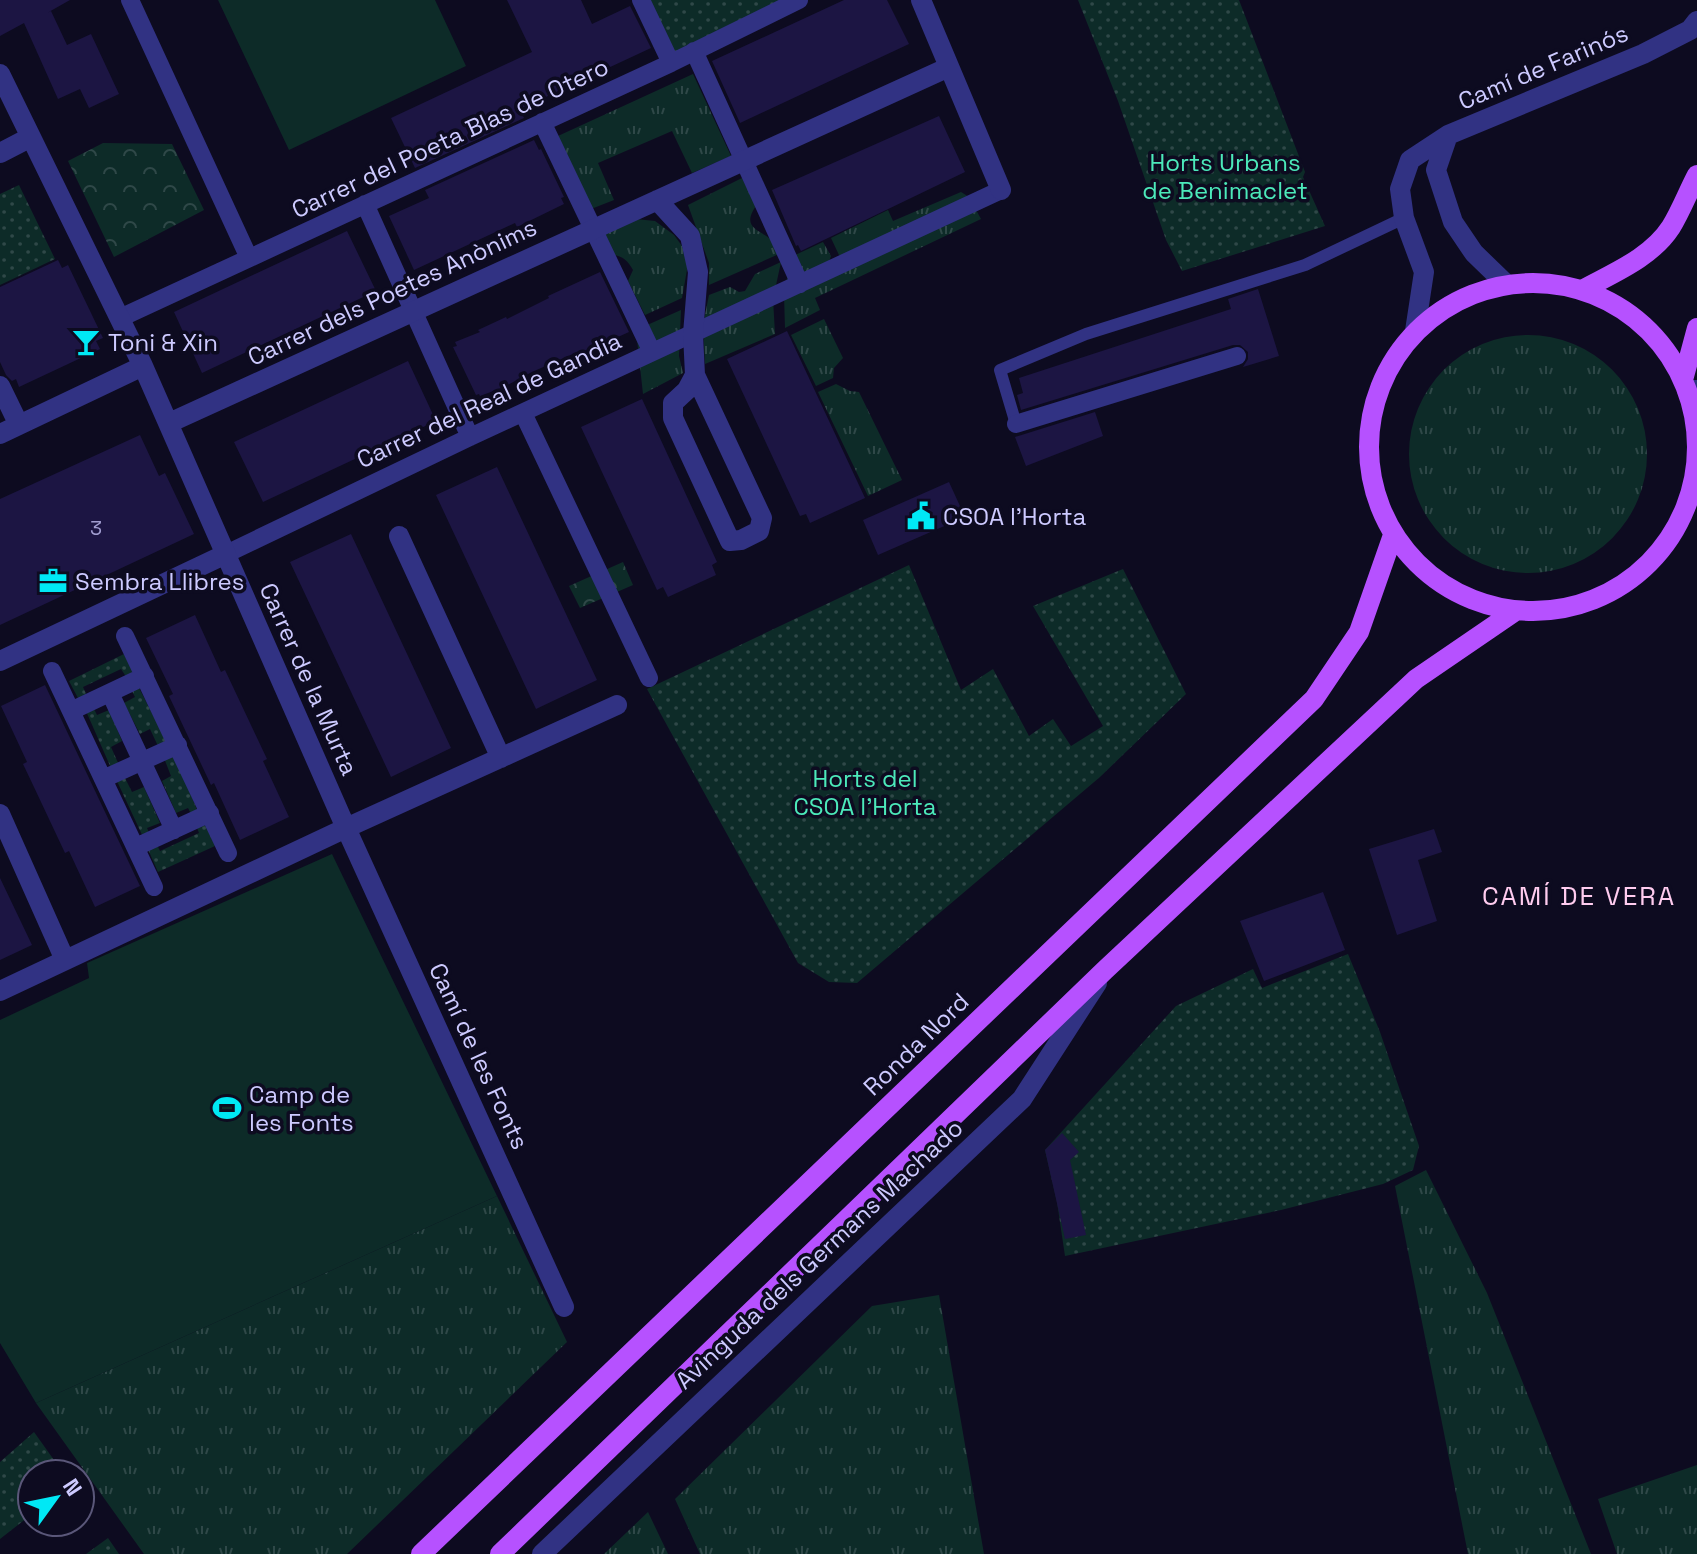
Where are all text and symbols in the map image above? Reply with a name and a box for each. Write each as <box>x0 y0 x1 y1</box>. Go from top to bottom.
street label: Camí de Farinós <box>1453 17 1633 117</box>
street label: Carrer del Poeta Blas de Otero <box>287 51 613 225</box>
park label: Horts Urbans de Benimaclet <box>1142 147 1308 206</box>
street label: Carrer dels Poetes Anònims <box>243 211 541 373</box>
street label: Carrer del Real de Gandia <box>352 325 626 475</box>
bar icon: Toni & Xin <box>71 327 101 357</box>
place label: Toni & Xin <box>108 327 218 358</box>
public building icon: CSOA l'Horta <box>906 501 936 531</box>
place label: CSOA l'Horta <box>943 501 1086 532</box>
house number: 3 <box>90 515 102 541</box>
office icon: Sembra Llibres <box>38 566 68 596</box>
place label: Sembra Llibres <box>75 566 244 597</box>
street label: Carrer de la Murta <box>253 578 365 780</box>
park label: Horts del CSOA l'Horta <box>793 763 937 822</box>
district label: CAMÍ DE VERA <box>1482 879 1676 913</box>
street label: Camí de les Fonts <box>422 958 536 1154</box>
street label: Ronda Nord <box>857 986 975 1102</box>
place label: Camp de les Fonts <box>249 1079 354 1138</box>
sports icon: Camp de les Fonts <box>212 1093 242 1123</box>
street label: Avinguda dels Germans Machado <box>669 1112 969 1396</box>
north arrow <box>16 1458 96 1538</box>
text: N <box>57 1473 89 1501</box>

